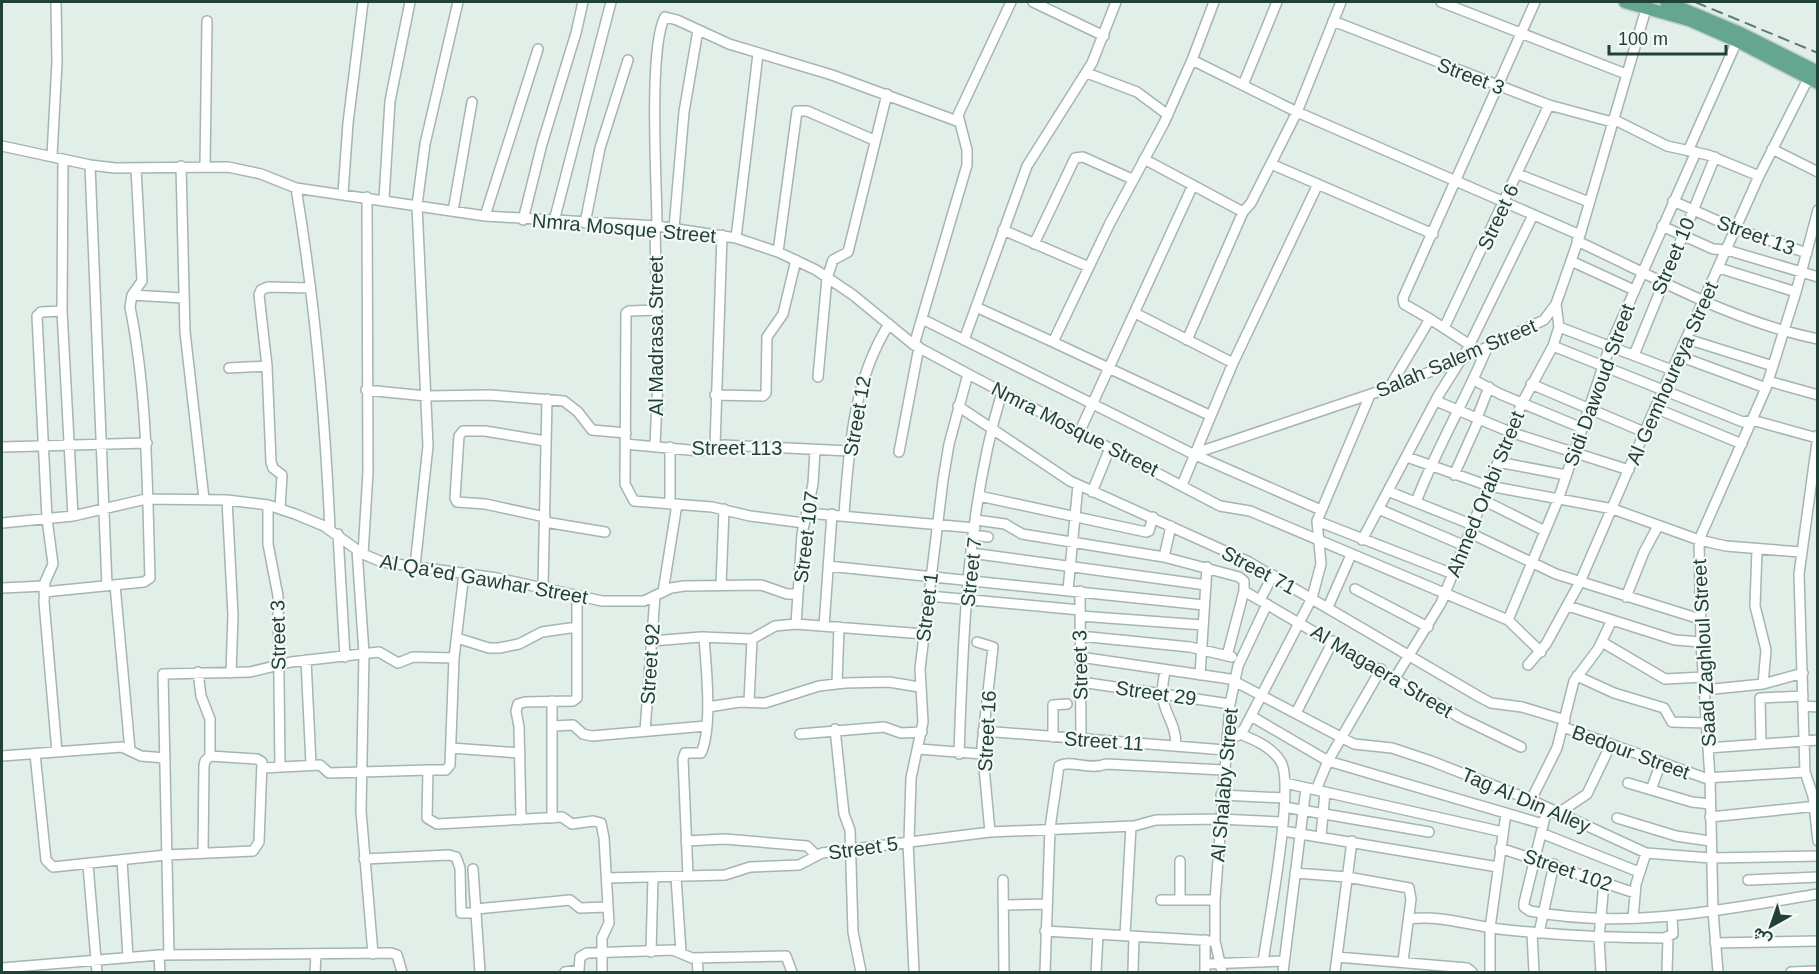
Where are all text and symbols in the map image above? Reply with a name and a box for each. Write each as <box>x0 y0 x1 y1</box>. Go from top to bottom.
scale bar <box>1609 18 1726 56</box>
text: 100 m <box>1618 29 1668 49</box>
street label: Street 3 <box>1434 53 1508 99</box>
street label: Street 6 <box>1473 181 1523 253</box>
street label: Nmra Mosque Street <box>531 209 717 247</box>
street label: Street 13 <box>1714 211 1798 259</box>
street label: Street 10 <box>1647 214 1699 298</box>
street label: Al Madrasa Street <box>645 256 667 416</box>
street label: Al Gemhoureya Street <box>1622 278 1722 468</box>
street label: Sidi Dawoud Street <box>1559 300 1639 469</box>
street label: Salah Salem Street <box>1372 314 1540 402</box>
street label: Street 12 <box>839 374 875 458</box>
street label: Nmra Mosque Street <box>988 377 1163 481</box>
street label: Ahmed Orabi Street <box>1442 408 1528 580</box>
street label: Street 113 <box>692 437 782 459</box>
street label: Street 107 <box>789 490 823 584</box>
street label: Street 7 <box>956 536 986 608</box>
street label: Street 71 <box>1218 541 1300 599</box>
street label: Al Qa'ed Gawhar Street <box>378 550 590 608</box>
street label: Saad Zaghloul Street <box>1688 558 1720 747</box>
street label: Street 1 <box>912 571 942 643</box>
street label: Street 3 <box>266 600 290 670</box>
street label: Al Magaera Street <box>1307 620 1457 722</box>
street label: Street 92 <box>636 623 664 705</box>
street label: Street 3 <box>1068 630 1092 700</box>
street label: Street 29 <box>1114 676 1198 710</box>
street label: Street 16 <box>974 690 1000 772</box>
street label: Al Shalaby Street <box>1206 707 1242 863</box>
street label: Bedour Street <box>1569 721 1693 784</box>
street label: Street 11 <box>1063 727 1145 755</box>
street label: Tag Al Din Alley <box>1458 763 1594 837</box>
street label: Street 5 <box>827 832 899 864</box>
street label: Street 102 <box>1521 845 1615 895</box>
north arrow <box>1741 896 1801 956</box>
text: ش <box>1749 924 1775 950</box>

